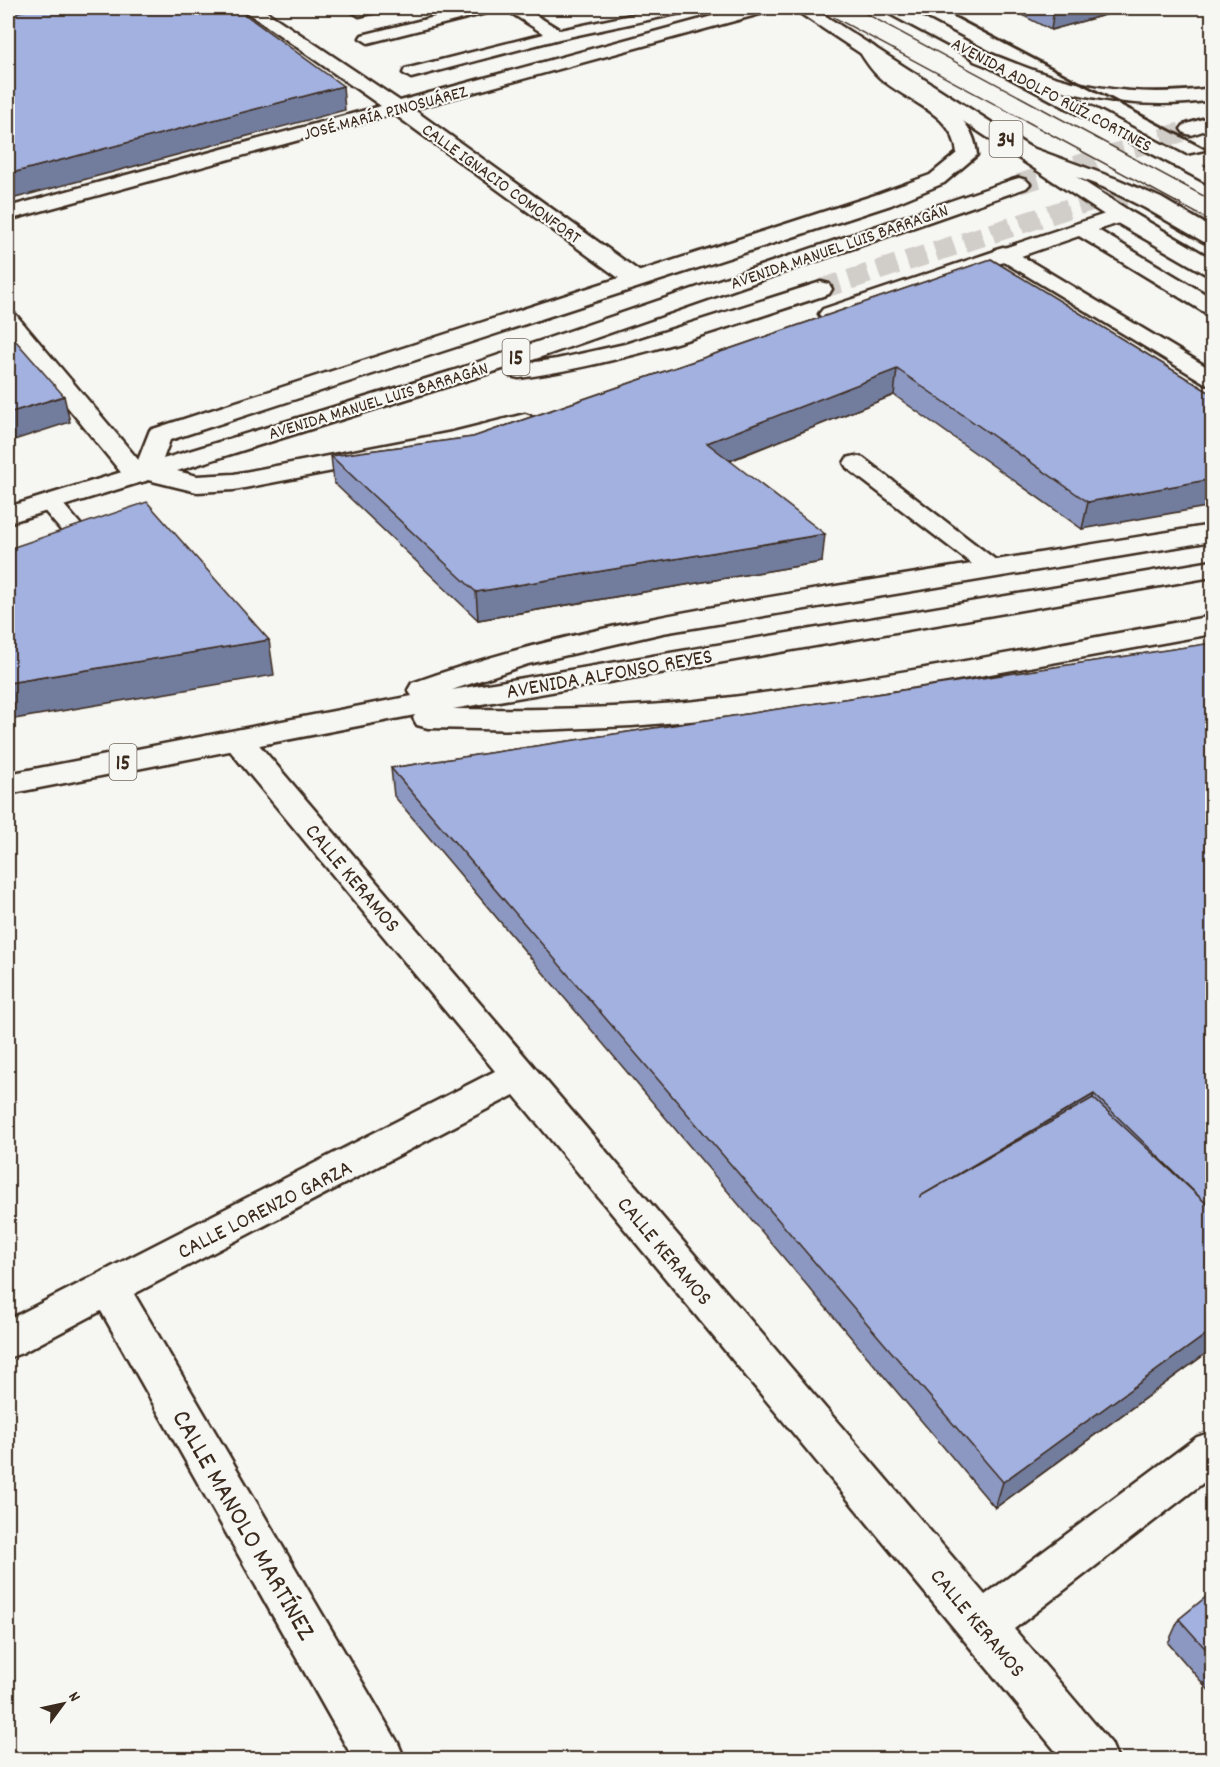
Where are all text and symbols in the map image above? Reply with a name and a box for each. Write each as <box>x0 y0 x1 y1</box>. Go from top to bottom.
street label: AVENIDA ADOLFO RUÍZ CORTINES <box>946 33 1156 160</box>
street label: JOSÉ MARÍA PINOSUÁREZ <box>301 80 471 148</box>
street label: CALLE IGNACIO COMONFORT <box>416 119 585 251</box>
road number: 34 <box>990 121 1022 157</box>
street label: AVENIDA MANUEL LUIS BARRAGÁN <box>728 199 952 297</box>
road number: 15 <box>502 339 530 375</box>
street label: AVENIDA MANUEL LUIS BARRAGÁN <box>266 357 492 448</box>
street label: AVENIDA ALFONSO REYES <box>504 642 715 709</box>
road number: 15 <box>110 744 136 780</box>
street label: CALLE KERAMOS <box>296 818 406 941</box>
street label: CALLE LORENZO GARZA <box>173 1154 358 1269</box>
street label: CALLE KERAMOS <box>608 1191 718 1314</box>
street label: CALLE MANOLO MARTÍNEZ <box>160 1403 324 1648</box>
street label: CALLE KERAMOS <box>921 1563 1031 1686</box>
north arrow <box>33 1674 93 1734</box>
text: N <box>62 1688 85 1707</box>

